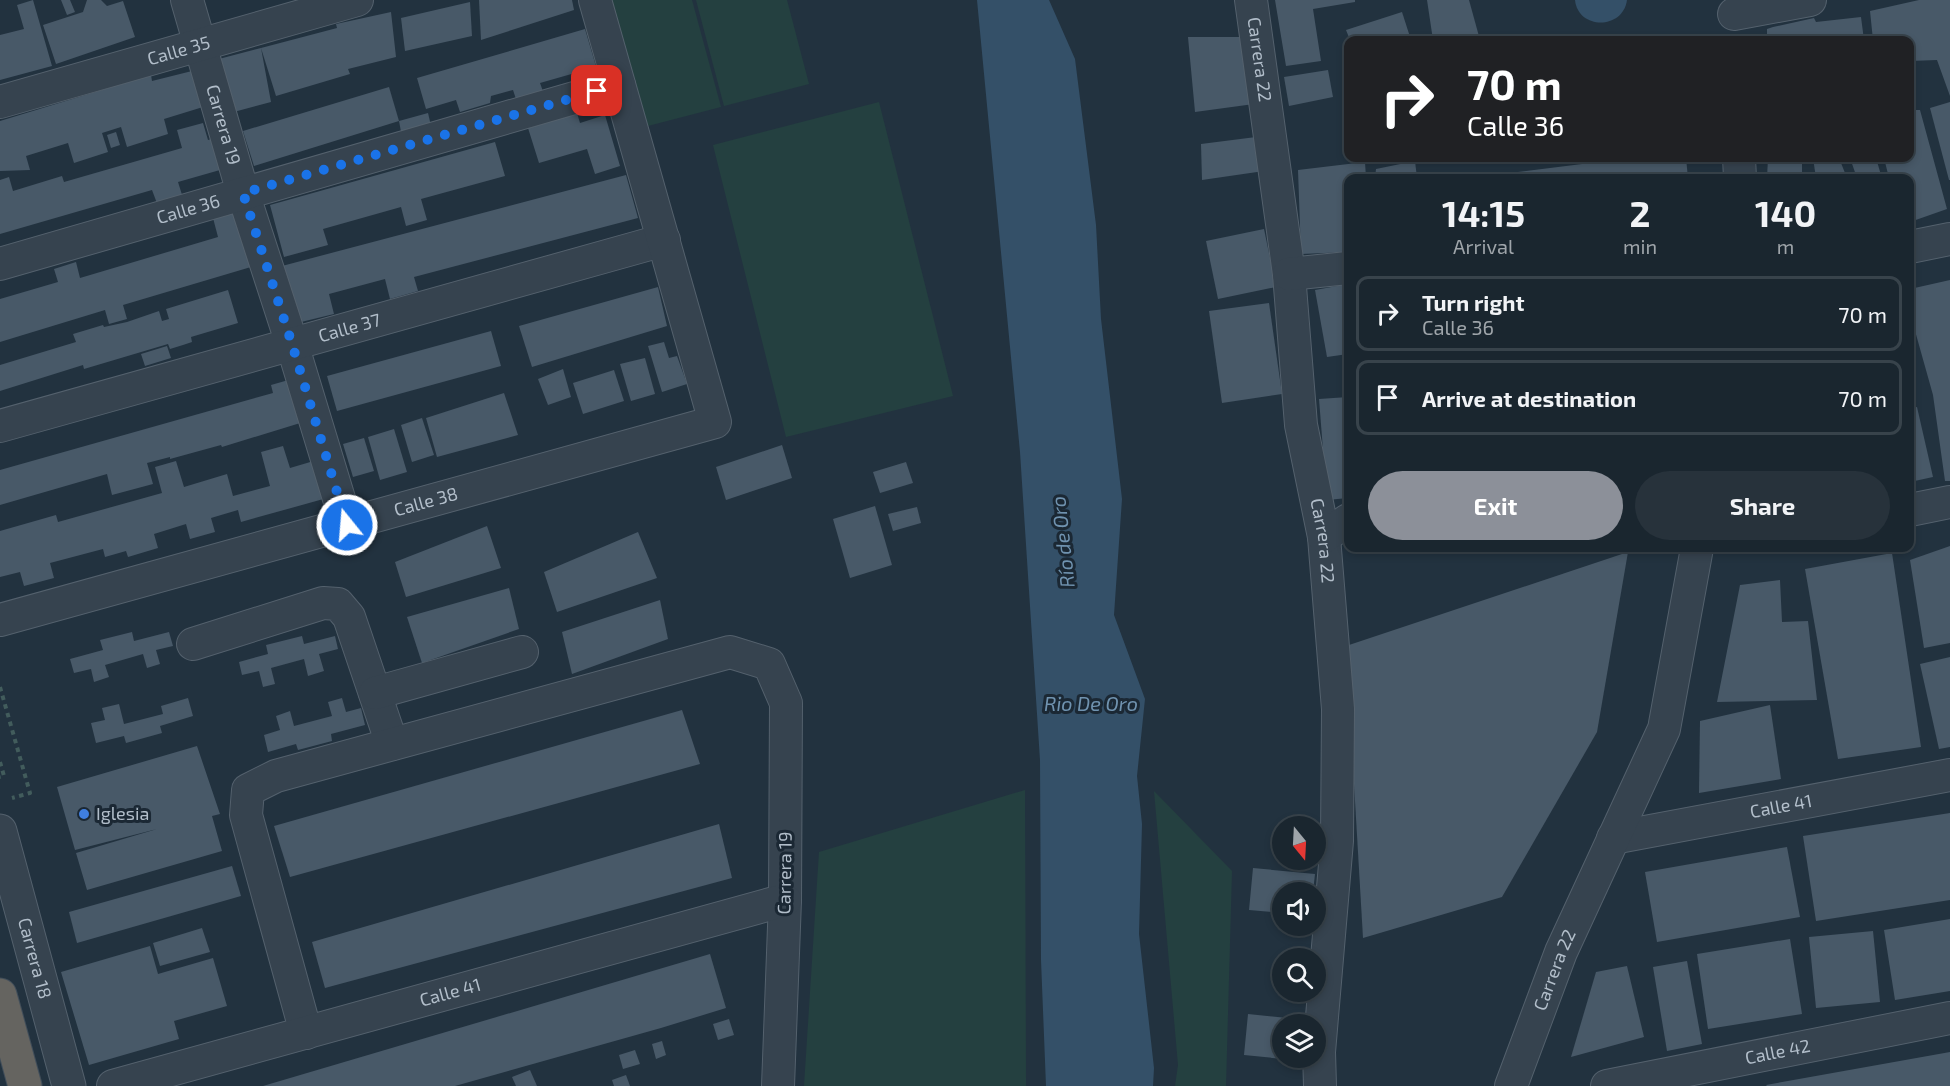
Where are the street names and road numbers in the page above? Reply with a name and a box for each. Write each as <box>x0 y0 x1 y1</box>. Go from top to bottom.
street label: Carrera 22 <box>1243 15 1277 103</box>
street label: Calle 35 <box>145 31 212 69</box>
street label: Carrera 19 <box>202 82 246 167</box>
street label: Calle 36 <box>154 189 222 228</box>
street label: Calle 37 <box>316 308 383 346</box>
street label: Calle 38 <box>391 482 460 520</box>
street label: Carrera 22 <box>1306 496 1340 584</box>
street label: Calle 41 <box>1748 789 1814 822</box>
street label: Carrera 19 <box>772 831 796 914</box>
street label: Carrera 18 <box>14 915 57 1001</box>
street label: Carrera 22 <box>1528 925 1580 1013</box>
street label: Calle 41 <box>417 973 483 1011</box>
street label: Calle 42 <box>1743 1034 1812 1068</box>

